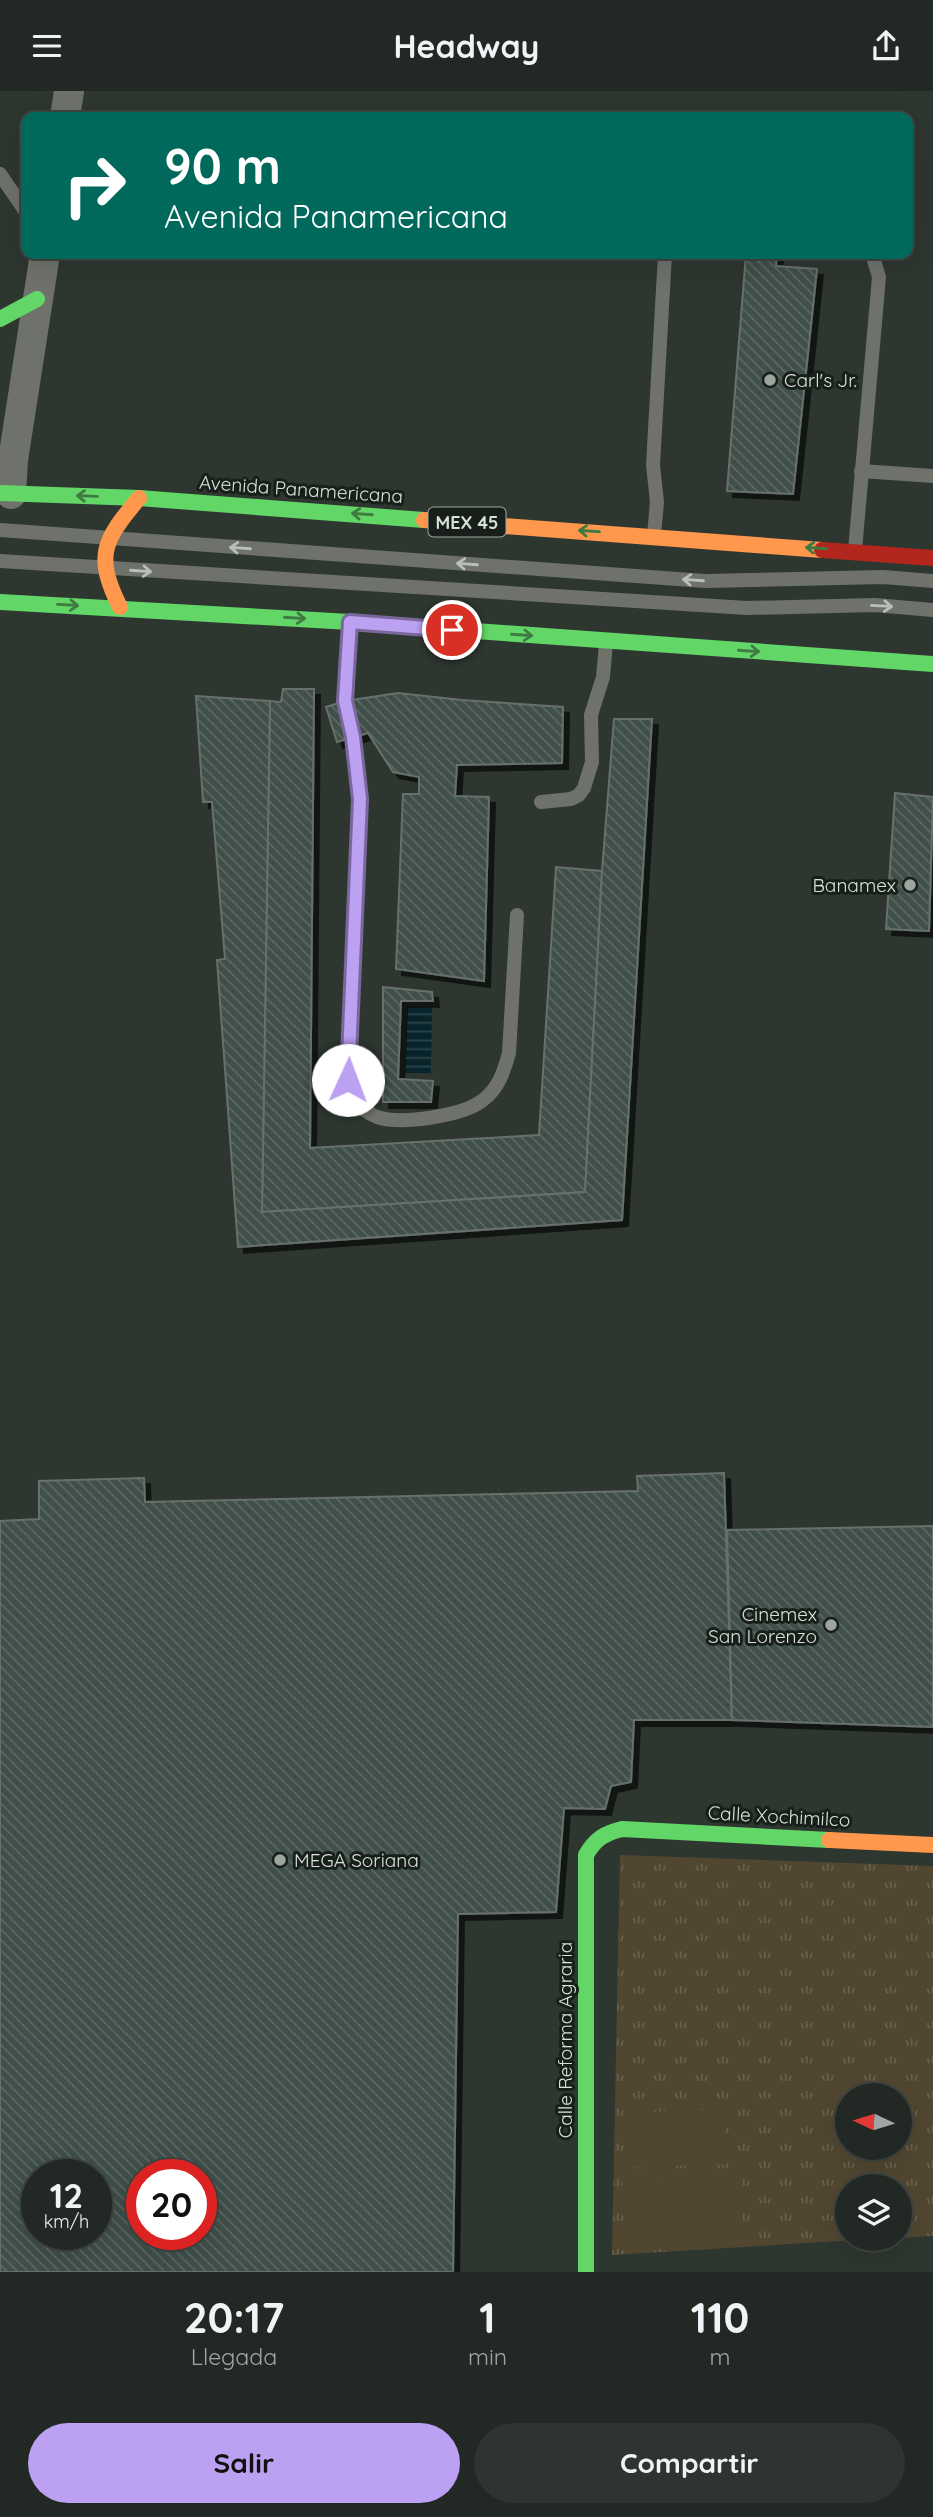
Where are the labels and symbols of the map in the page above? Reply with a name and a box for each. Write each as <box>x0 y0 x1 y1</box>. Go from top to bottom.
place label: Carl's Jr. <box>784 368 857 392</box>
marker: Carl's Jr. <box>762 372 778 388</box>
street label: Avenida Panamericana <box>198 470 404 508</box>
one-way arrow <box>75 490 98 503</box>
road number: MEX 45 <box>428 507 505 537</box>
one-way arrow <box>351 508 374 521</box>
one-way arrow <box>579 524 601 537</box>
one-way arrow <box>229 541 251 554</box>
one-way arrow <box>805 541 828 554</box>
one-way arrow <box>456 557 478 570</box>
one-way arrow <box>130 565 152 578</box>
one-way arrow <box>682 574 705 587</box>
one-way arrow <box>56 598 79 611</box>
pin <box>422 600 482 660</box>
one-way arrow <box>870 600 893 613</box>
one-way arrow <box>284 612 307 625</box>
one-way arrow <box>510 629 533 642</box>
one-way arrow <box>737 645 760 658</box>
place label: Banamex <box>813 873 896 897</box>
marker: Banamex <box>902 877 918 893</box>
position arrow <box>311 1043 385 1117</box>
place label: Cinemex San Lorenzo <box>708 1602 817 1648</box>
marker: Cinemex San Lorenzo <box>823 1617 839 1633</box>
street label: Calle Xochimilco <box>707 1800 851 1832</box>
place label: MEGA Soriana <box>294 1848 419 1872</box>
marker: MEGA Soriana <box>272 1852 288 1868</box>
street label: Calle Reforma Agraria <box>553 1942 577 2138</box>
north arrow <box>835 2083 912 2159</box>
speed limit sign: 20 <box>126 2159 217 2250</box>

